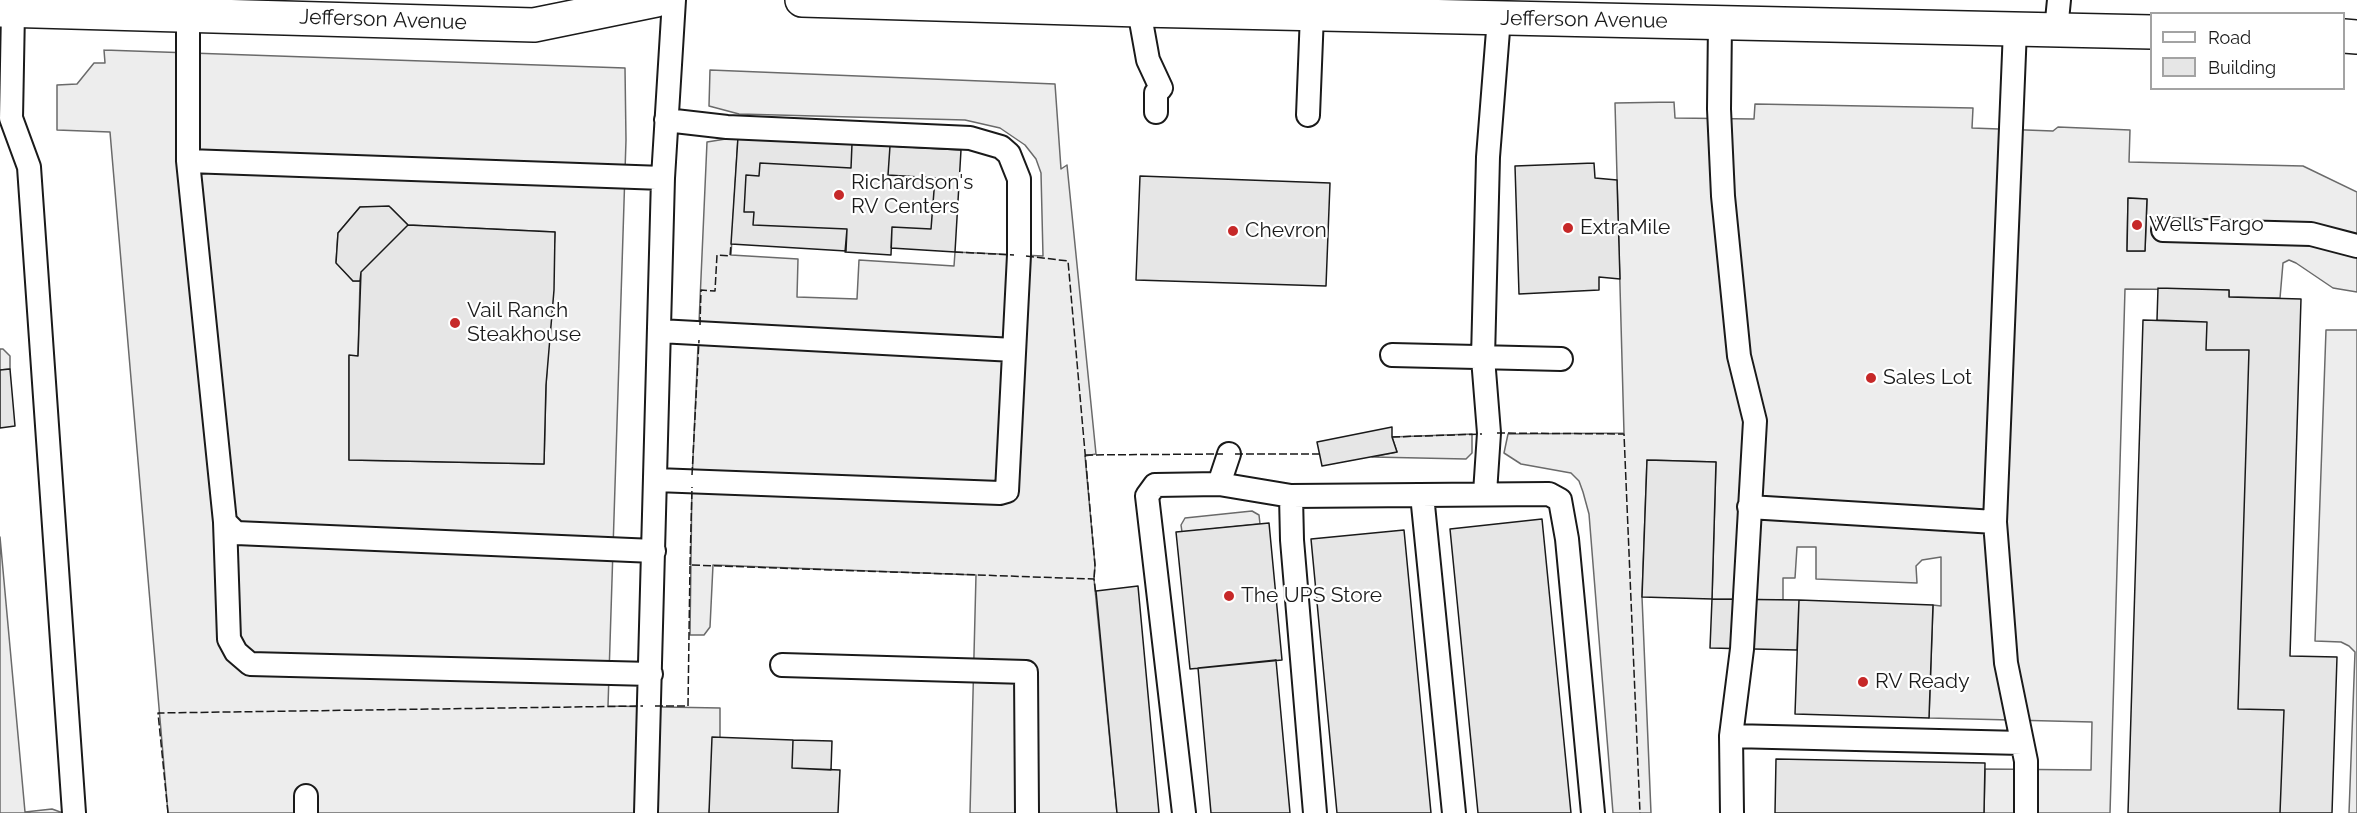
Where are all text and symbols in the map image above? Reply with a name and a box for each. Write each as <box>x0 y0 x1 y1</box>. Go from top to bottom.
street label: Jefferson Avenue <box>299 4 467 36</box>
street label: Jefferson Avenue <box>1500 6 1668 34</box>
legend <box>2150 12 2345 90</box>
text: Road <box>2208 27 2251 48</box>
text: Building <box>2208 57 2276 78</box>
place label: Richardson's RV Centers <box>851 170 973 220</box>
marker: Richardson's RV Centers <box>832 188 846 202</box>
place label: Wells Fargo <box>2149 212 2264 238</box>
place label: ExtraMile <box>1580 215 1670 241</box>
place label: Chevron <box>1245 218 1327 244</box>
marker: Wells Fargo <box>2130 218 2144 232</box>
marker: ExtraMile <box>1561 221 1575 235</box>
marker: Chevron <box>1226 224 1240 238</box>
place label: Vail Ranch Steakhouse <box>467 298 581 348</box>
marker: Vail Ranch Steakhouse <box>448 316 462 330</box>
place label: Sales Lot <box>1883 365 1972 391</box>
marker: Sales Lot <box>1864 371 1878 385</box>
place label: The UPS Store <box>1241 583 1382 609</box>
marker: The UPS Store <box>1222 589 1236 603</box>
place label: RV Ready <box>1875 669 1970 695</box>
marker: RV Ready <box>1856 675 1870 689</box>

